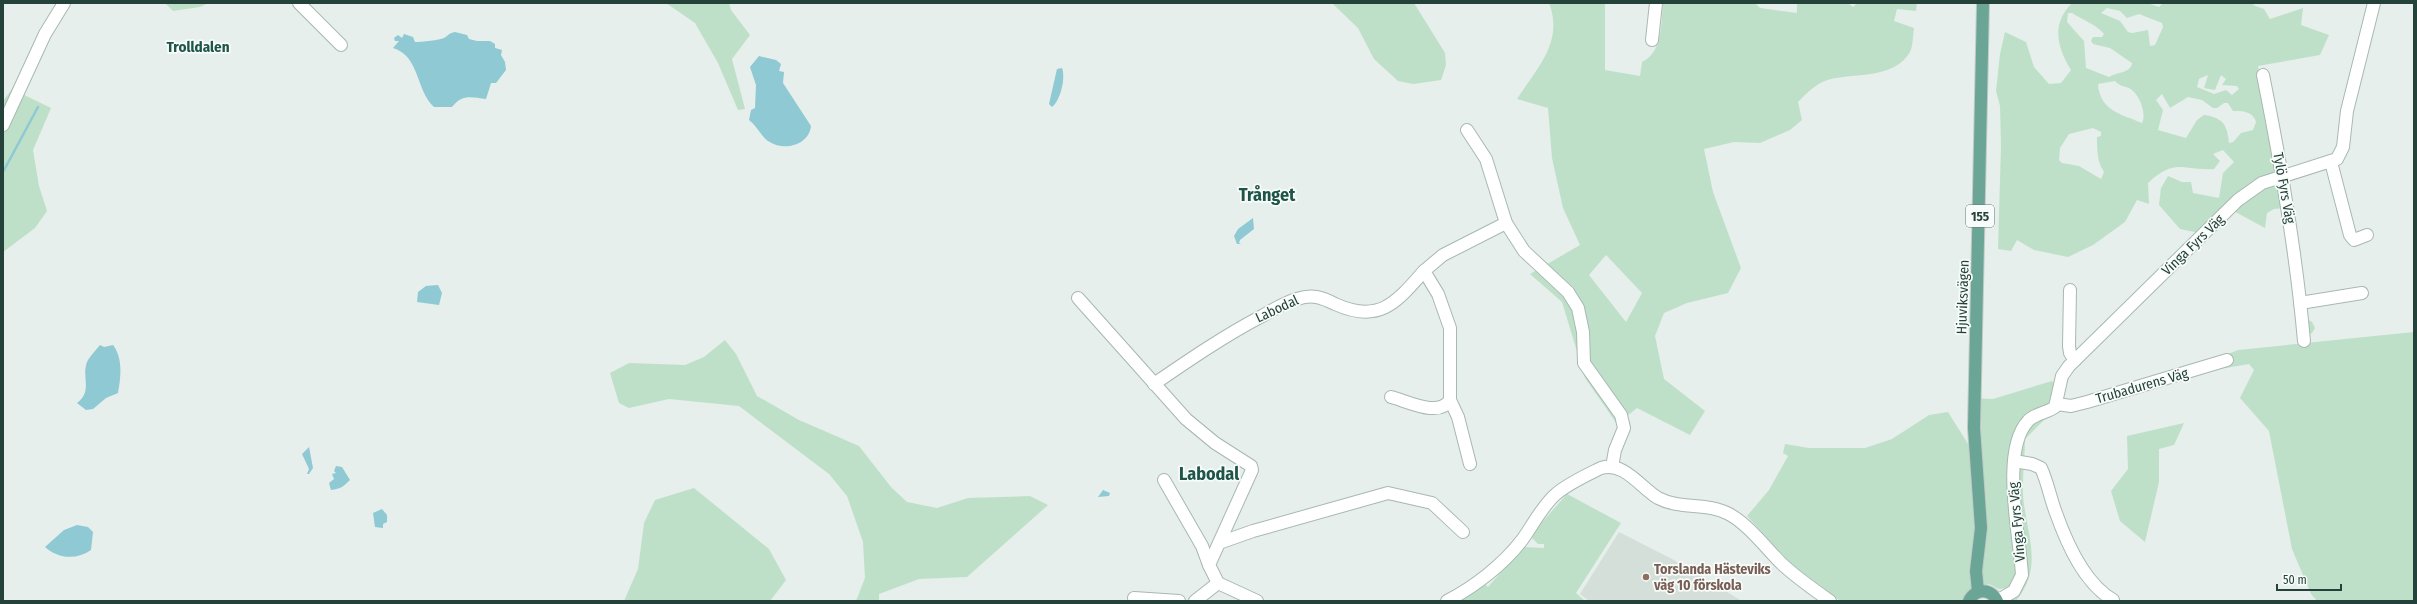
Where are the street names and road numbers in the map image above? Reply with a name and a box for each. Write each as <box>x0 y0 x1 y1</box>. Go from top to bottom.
street label: Tylö Fyrs Väg <box>2269 151 2299 225</box>
road number: 155 <box>1966 205 1994 227</box>
street label: Vinga Fyrs Väg <box>2158 211 2228 279</box>
street label: Hjuviksvägen <box>1953 259 1973 335</box>
street label: Labodal <box>1253 292 1302 326</box>
street label: Trubadurens Väg <box>2094 365 2191 407</box>
street label: Vinga Fyrs Väg <box>2005 481 2029 563</box>

